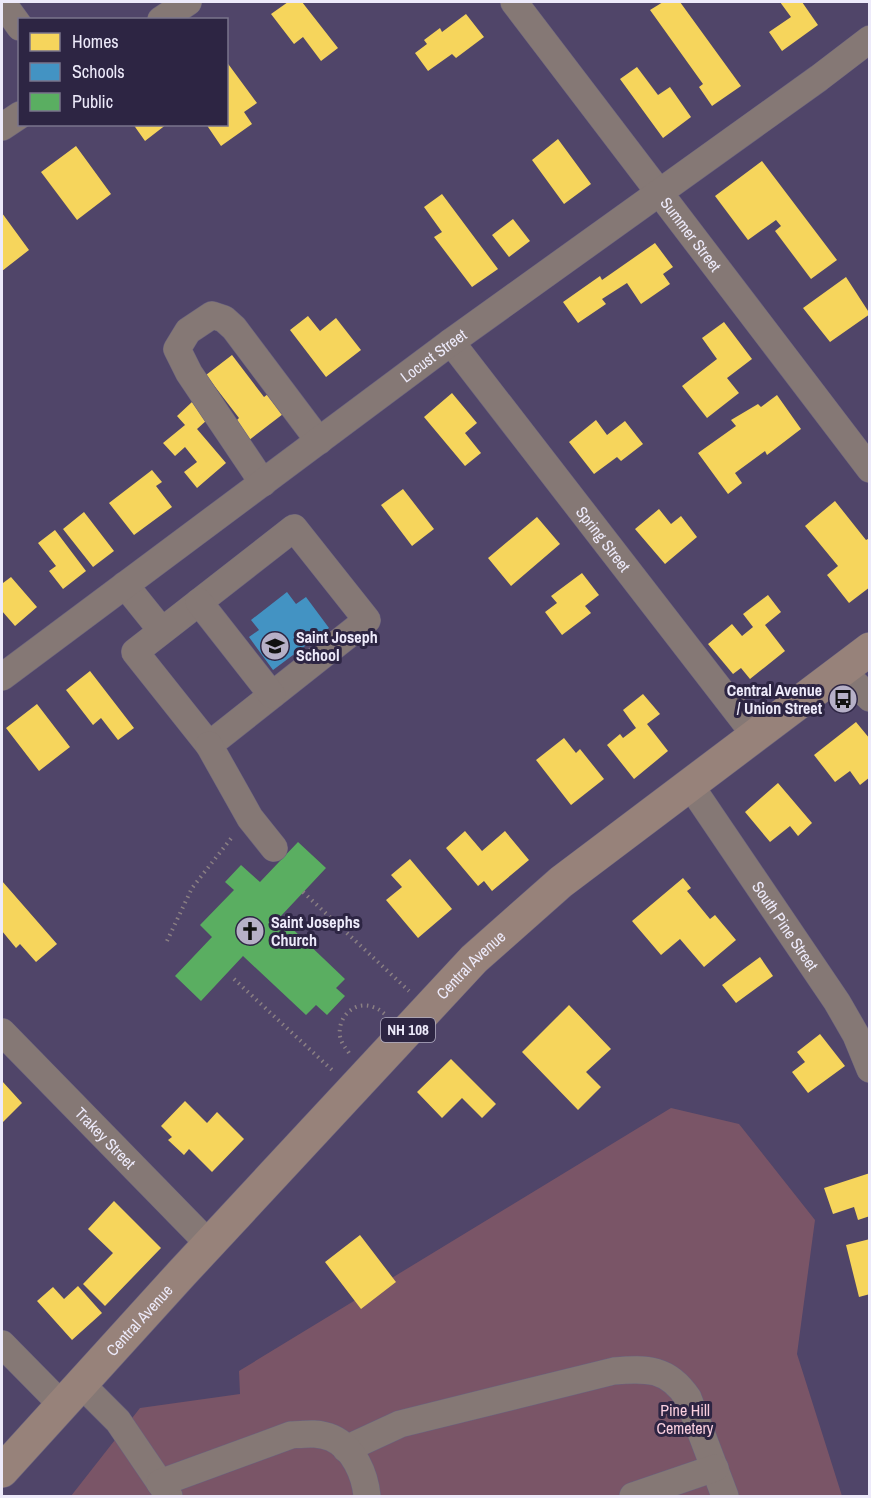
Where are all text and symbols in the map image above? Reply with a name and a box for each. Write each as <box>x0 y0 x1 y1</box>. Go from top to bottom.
legend <box>18 18 228 126</box>
text: Homes <box>72 29 119 54</box>
text: Schools <box>72 59 125 84</box>
text: Public <box>72 89 113 114</box>
street label: Summer Street <box>656 192 727 276</box>
street label: Locust Street <box>396 323 471 387</box>
street label: Spring Street <box>571 502 636 577</box>
place label: Saint Joseph School <box>296 626 378 666</box>
school or university icon: Saint Joseph School <box>259 630 291 662</box>
place label: Central Avenue / Union Street <box>727 679 823 719</box>
bus stop icon: Central Avenue / Union Street <box>827 683 859 715</box>
street label: South Pine Street <box>747 877 824 975</box>
place label: Saint Josephs Church <box>271 911 360 951</box>
church icon: Saint Josephs Church <box>234 915 266 947</box>
street label: Central Avenue <box>431 925 510 1004</box>
road number: NH 108 <box>381 1018 435 1042</box>
street label: Trakey Street <box>70 1102 141 1174</box>
street label: Central Avenue <box>101 1280 177 1361</box>
park label: Pine Hill Cemetery <box>657 1399 714 1439</box>

